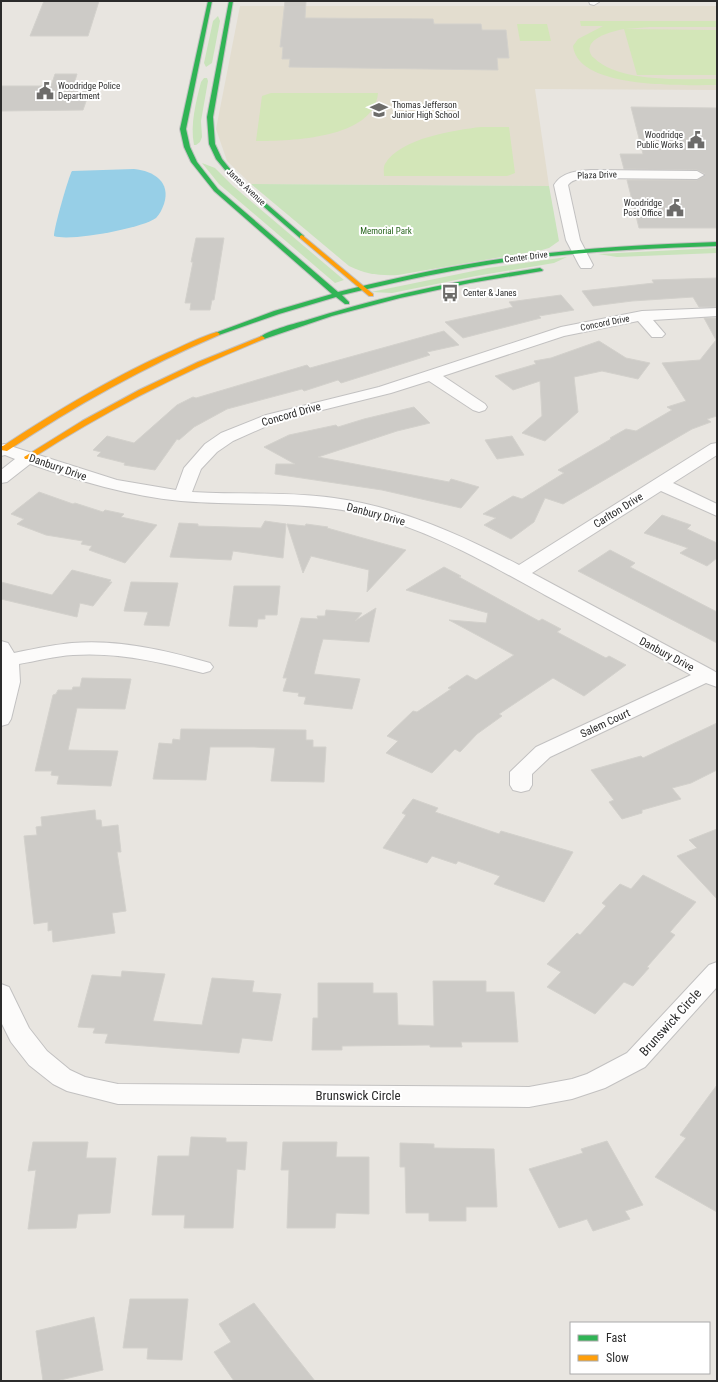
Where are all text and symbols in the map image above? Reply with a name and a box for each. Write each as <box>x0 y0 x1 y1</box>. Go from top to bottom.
public building icon: Woodridge Police Department <box>35 81 55 101</box>
place label: Woodridge Police Department <box>58 81 120 101</box>
school or university icon: Thomas Jefferson Junior High School <box>369 100 389 120</box>
place label: Thomas Jefferson Junior High School <box>392 100 459 120</box>
place label: Woodridge Public Works <box>637 130 683 150</box>
public building icon: Woodridge Public Works <box>686 130 706 150</box>
street label: Janes Avenue <box>225 167 267 207</box>
street label: Plaza Drive <box>577 169 617 181</box>
place label: Woodridge Post Office <box>623 198 662 218</box>
public building icon: Woodridge Post Office <box>665 198 685 218</box>
park label: Memorial Park <box>360 226 412 236</box>
street label: Center Drive <box>504 249 548 265</box>
bus stop icon: Center & Janes <box>440 283 460 303</box>
place label: Center & Janes <box>463 288 517 298</box>
street label: Concord Drive <box>580 313 630 333</box>
street label: Concord Drive <box>260 400 322 429</box>
street label: Danbury Drive <box>27 452 88 483</box>
street label: Carlton Drive <box>591 490 645 531</box>
street label: Danbury Drive <box>345 500 407 529</box>
street label: Danbury Drive <box>637 635 696 674</box>
street label: Salem Court <box>578 706 632 741</box>
street label: Brunswick Circle <box>636 986 704 1059</box>
street label: Brunswick Circle <box>315 1088 401 1103</box>
legend <box>570 1322 710 1374</box>
text: Fast <box>606 1331 627 1345</box>
text: Slow <box>606 1351 629 1365</box>

